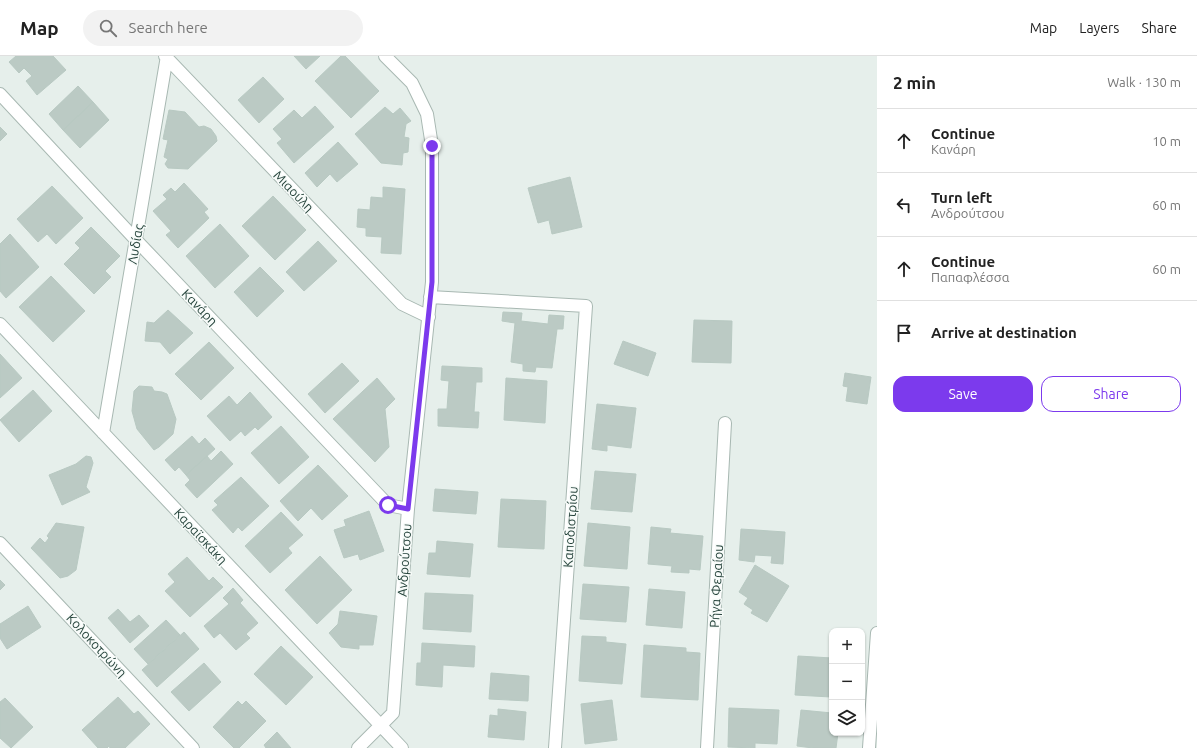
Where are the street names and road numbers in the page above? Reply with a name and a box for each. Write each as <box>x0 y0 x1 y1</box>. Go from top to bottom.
street label: Μιαούλη <box>271 168 317 214</box>
street label: Λυδίας <box>125 223 146 265</box>
street label: Κανάρη <box>179 286 221 328</box>
street label: Καποδιστρίου <box>560 486 580 568</box>
street label: Καραϊσκάκη <box>172 505 230 567</box>
street label: Ανδρούτσου <box>394 523 414 597</box>
street label: Ρήγα Φεραίου <box>707 544 725 628</box>
street label: Κολοκοτρώνη <box>64 610 130 680</box>

